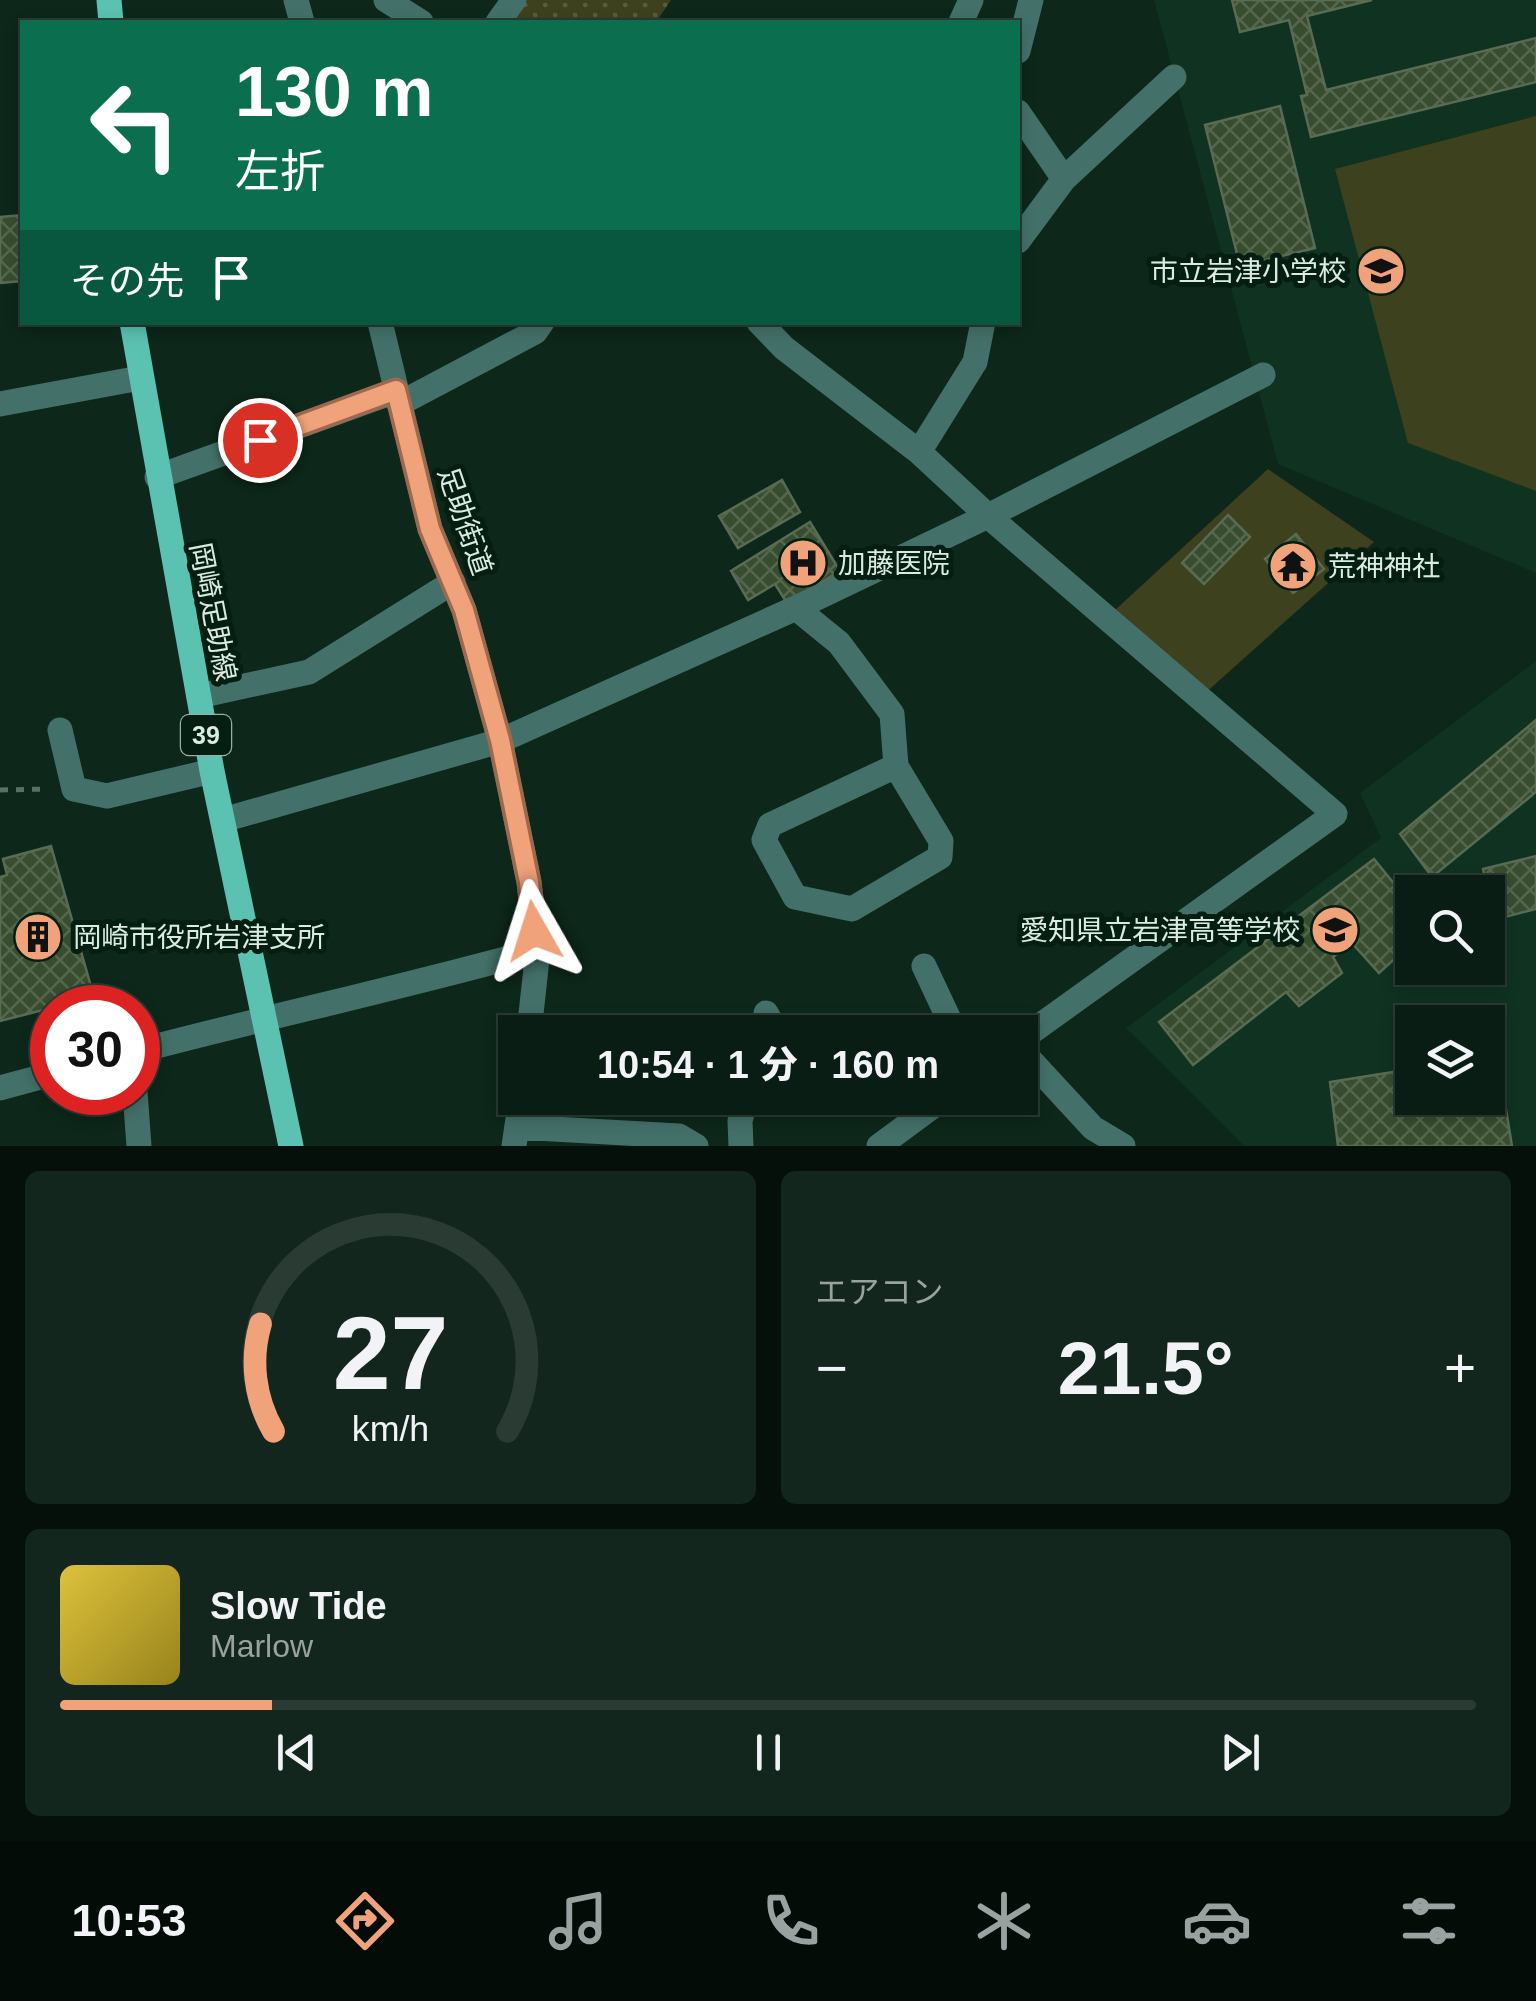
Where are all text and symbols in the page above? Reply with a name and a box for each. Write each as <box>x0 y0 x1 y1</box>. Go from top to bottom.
text: 130 m <box>235 53 433 131</box>
icon: left <box>70 60 200 190</box>
text: 左折 <box>235 146 325 197</box>
school or university icon: 市立岩津小学校 <box>1355 245 1407 297</box>
icon: arrive <box>204 250 259 305</box>
place label: 市立岩津小学校 <box>1150 256 1346 287</box>
text: その先 <box>70 260 184 302</box>
pin <box>218 398 303 483</box>
icon: arrive <box>233 413 288 468</box>
street label: 足助街道 <box>432 463 498 579</box>
hospital icon: 加藤医院 <box>777 537 829 589</box>
street label: 岡崎足助線 <box>184 540 242 684</box>
temple icon: 荒神神社 <box>1267 540 1319 592</box>
place label: 加藤医院 <box>838 548 950 579</box>
place label: 荒神神社 <box>1328 551 1440 582</box>
road number: 39 <box>181 715 231 755</box>
map controls <box>1395 875 1505 1115</box>
button: search <box>1395 875 1505 985</box>
position arrow <box>482 879 586 983</box>
school or university icon: 愛知県立岩津高等学校 <box>1309 904 1361 956</box>
building icon: 岡崎市役所岩津支所 <box>12 911 64 963</box>
place label: 愛知県立岩津高等学校 <box>1020 915 1300 946</box>
place label: 岡崎市役所岩津支所 <box>73 922 325 953</box>
speed limit sign: 30 <box>30 985 160 1115</box>
button: layers <box>1395 1005 1505 1115</box>
text: 10:54 · 1 分 · 160 m <box>597 1044 939 1086</box>
text: エアコン <box>816 1274 944 1310</box>
text: 27 <box>332 1295 448 1411</box>
text: 21.5° <box>1058 1326 1234 1410</box>
text: − <box>816 1337 848 1399</box>
text: + <box>1444 1337 1476 1399</box>
text: km/h <box>352 1409 429 1449</box>
text: Slow Tide <box>210 1585 387 1627</box>
text: Marlow <box>210 1628 313 1664</box>
icon: previous <box>269 1725 324 1780</box>
icon: pause <box>741 1725 796 1780</box>
icon: next <box>1213 1725 1268 1780</box>
icon: directions <box>330 1886 400 1956</box>
icon: music <box>543 1886 613 1956</box>
icon: phone <box>756 1886 826 1956</box>
icon: climate <box>969 1886 1039 1956</box>
icon: car <box>1182 1886 1252 1956</box>
icon: filters <box>1394 1886 1464 1956</box>
text: 10:53 <box>71 1895 187 1946</box>

